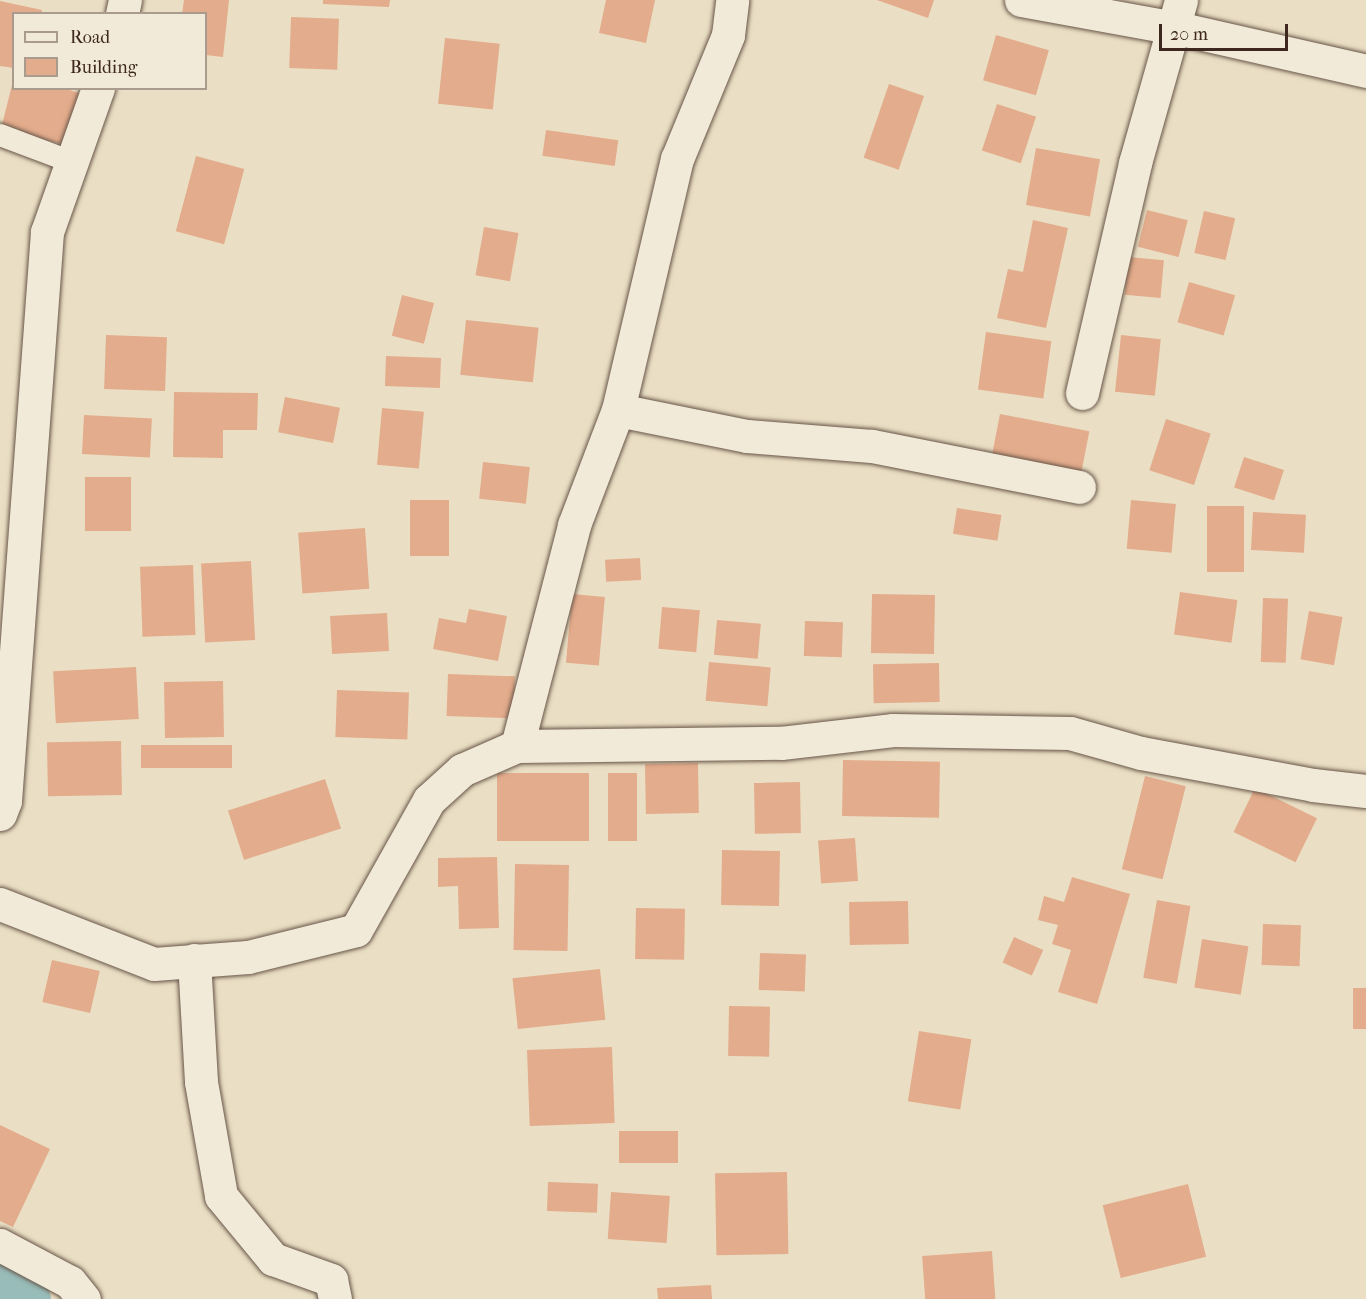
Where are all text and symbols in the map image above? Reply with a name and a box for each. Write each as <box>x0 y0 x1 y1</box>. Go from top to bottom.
legend <box>12 12 207 90</box>
scale bar <box>1162 12 1291 50</box>
text: 20 m <box>1170 24 1208 45</box>
text: Road <box>70 27 110 48</box>
text: Building <box>70 57 137 78</box>

